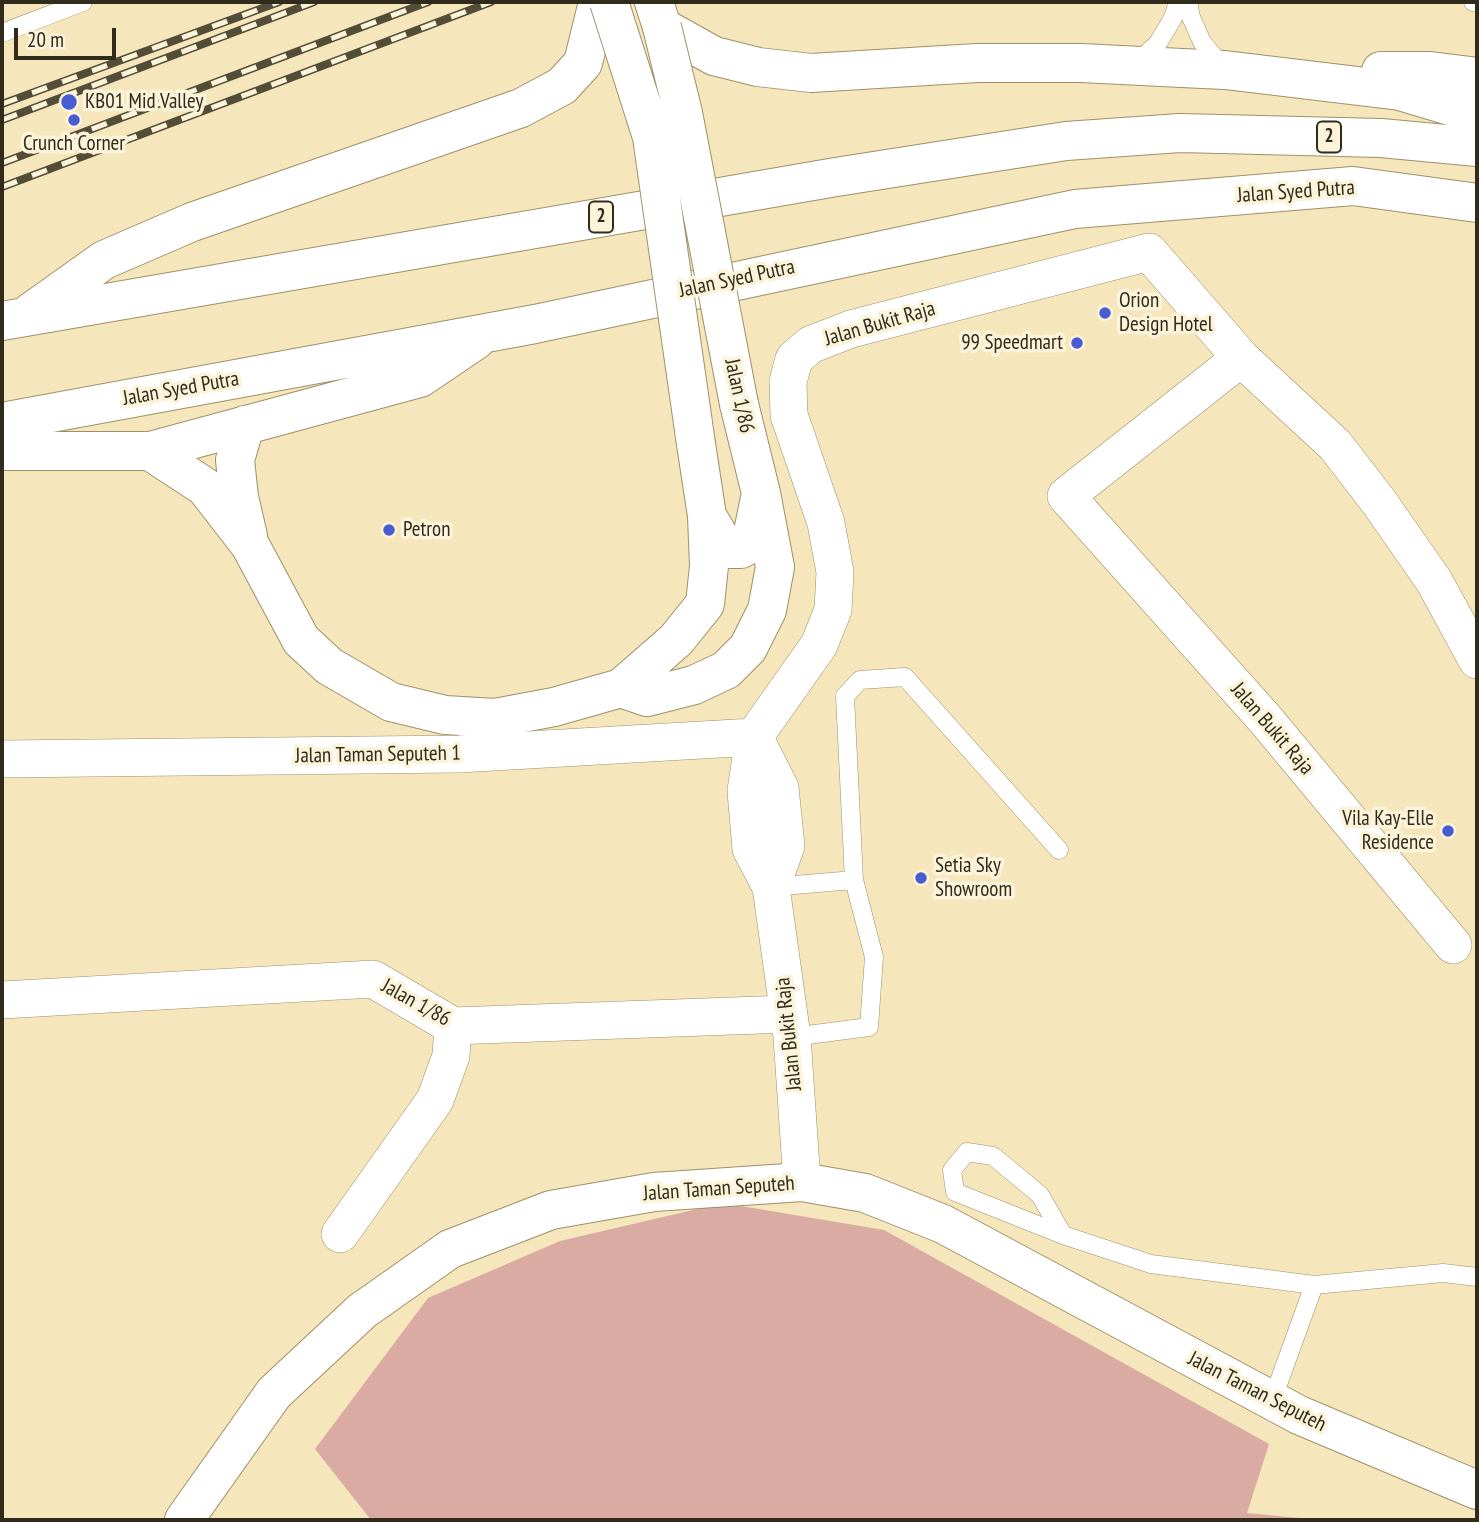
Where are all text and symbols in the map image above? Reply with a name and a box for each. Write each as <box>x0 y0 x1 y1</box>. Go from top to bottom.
scale bar <box>18 14 119 58</box>
text: 20 m <box>27 26 64 53</box>
place label: KB01 Mid Valley <box>85 89 203 115</box>
marker: KB01 Mid Valley <box>59 92 79 112</box>
marker: Crunch Corner <box>66 112 82 128</box>
road number: 2 <box>1317 122 1341 153</box>
place label: Crunch Corner <box>23 131 125 157</box>
street label: Jalan Syed Putra <box>1237 175 1355 209</box>
road number: 2 <box>589 202 613 232</box>
street label: Jalan Syed Putra <box>677 254 797 304</box>
place label: Orion Design Hotel <box>1119 288 1213 338</box>
street label: Jalan Bukit Raja <box>822 296 938 352</box>
marker: Orion Design Hotel <box>1097 305 1113 321</box>
place label: 99 Speedmart <box>961 330 1063 356</box>
marker: 99 Speedmart <box>1069 335 1085 351</box>
street label: Jalan 1/86 <box>719 357 759 435</box>
street label: Jalan Syed Putra <box>121 366 241 412</box>
place label: Petron <box>403 517 450 543</box>
marker: Petron <box>381 522 397 538</box>
street label: Jalan Bukit Raja <box>1225 678 1319 780</box>
street label: Jalan Taman Seputeh 1 <box>295 741 461 769</box>
place label: Vila Kay-Elle Residence <box>1342 806 1434 856</box>
marker: Vila Kay-Elle Residence <box>1440 823 1456 839</box>
place label: Setia Sky Showroom <box>935 853 1012 903</box>
marker: Setia Sky Showroom <box>913 870 929 886</box>
street label: Jalan 1/86 <box>377 974 455 1032</box>
street label: Jalan Bukit Raja <box>771 976 807 1092</box>
street label: Jalan Taman Seputeh <box>643 1171 795 1207</box>
street label: Jalan Taman Seputeh <box>1184 1346 1330 1438</box>

